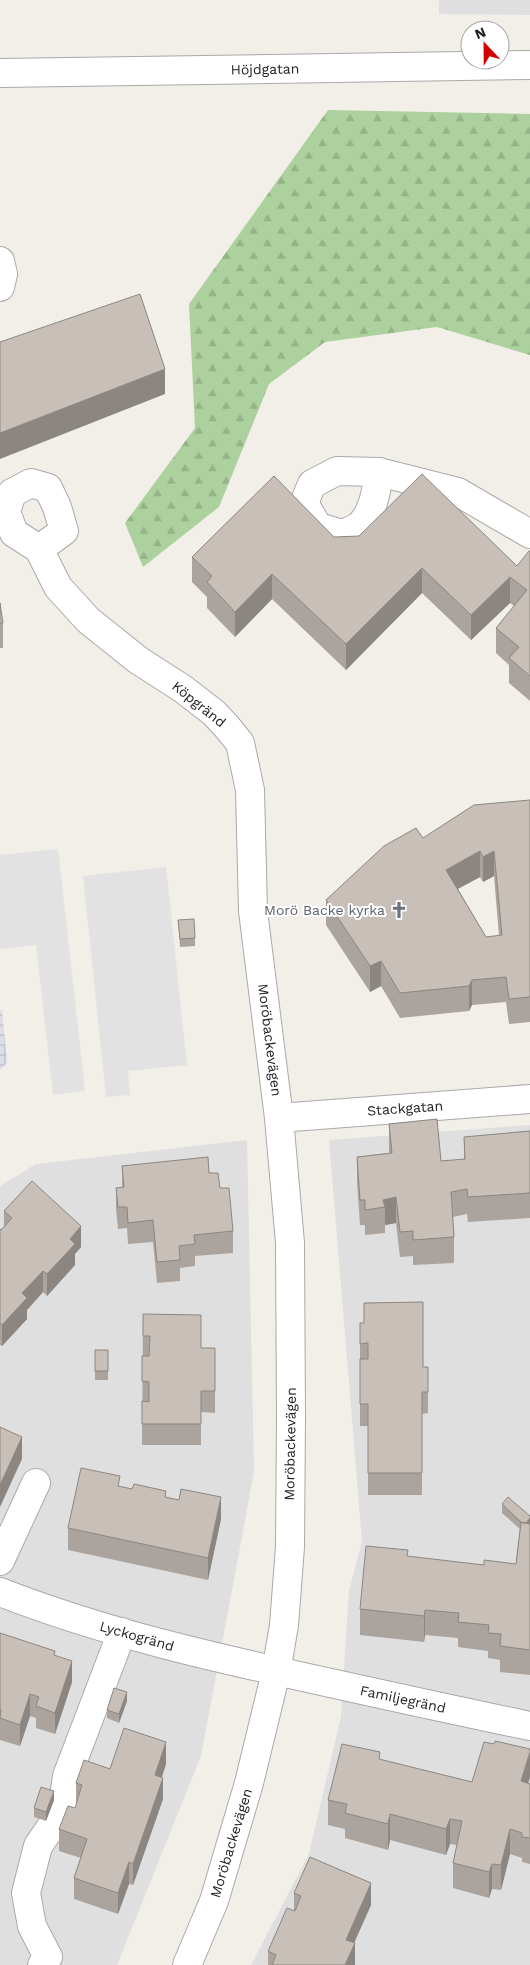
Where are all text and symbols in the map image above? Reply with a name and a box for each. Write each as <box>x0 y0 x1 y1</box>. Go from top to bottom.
north arrow <box>460 20 510 70</box>
text: N <box>472 24 488 42</box>
street label: Höjdgatan <box>231 60 299 78</box>
street label: Köpgränd <box>169 678 229 730</box>
church icon: Morö Backe kyrka <box>389 900 409 920</box>
place label: Morö Backe kyrka <box>264 902 385 918</box>
street label: Moröbackevägen <box>255 983 285 1097</box>
street label: Stackgatan <box>366 1097 444 1119</box>
street label: Moröbackevägen <box>281 1387 299 1501</box>
street label: Lyckogränd <box>98 1618 176 1654</box>
street label: Familjegränd <box>359 1682 447 1716</box>
street label: Moröbackevägen <box>207 1786 255 1900</box>

